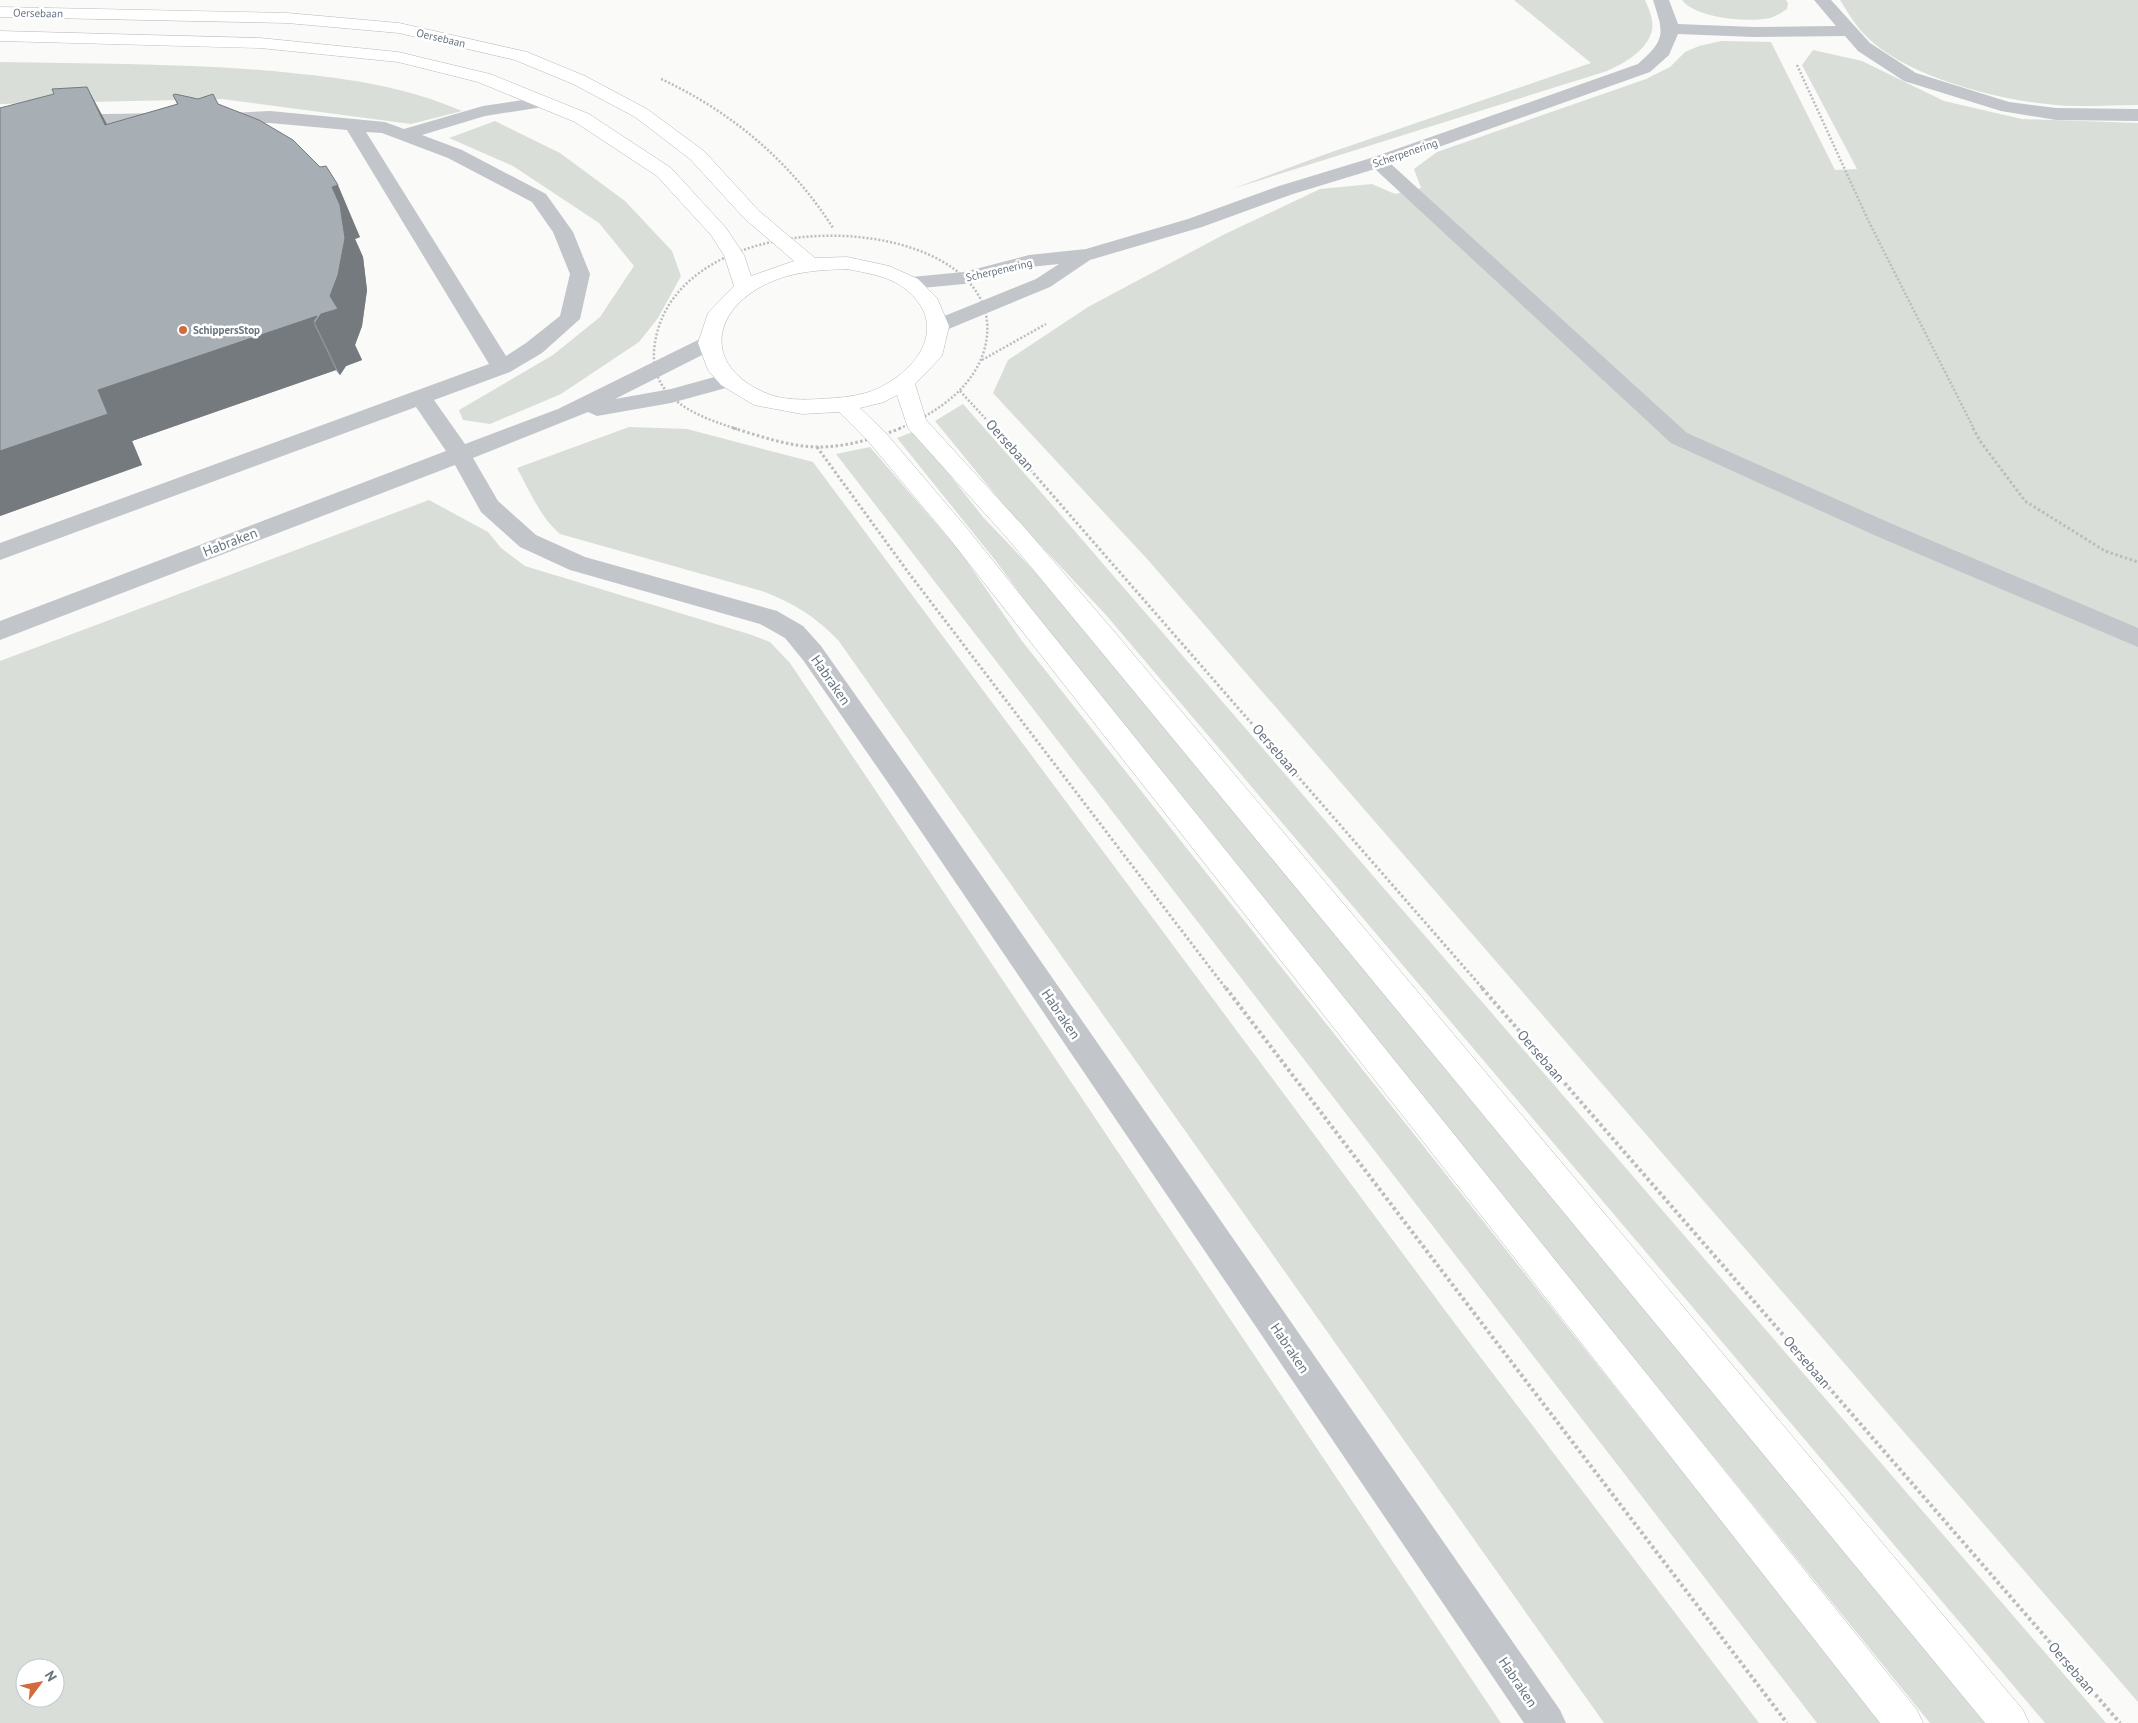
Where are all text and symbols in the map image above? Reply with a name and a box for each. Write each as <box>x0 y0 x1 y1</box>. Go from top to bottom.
street label: Oersebaan <box>13 6 63 20</box>
street label: Oersebaan <box>415 26 467 50</box>
street label: Scherpenering <box>1371 135 1439 171</box>
street label: Scherpenering <box>964 256 1034 284</box>
place label: SchippersStop <box>193 323 260 337</box>
marker: SchippersStop <box>177 324 189 336</box>
street label: Oersebaan <box>982 415 1038 475</box>
street label: Habraken <box>200 523 260 561</box>
street label: Habraken <box>807 652 855 708</box>
street label: Oersebaan <box>1248 720 1304 780</box>
street label: Habraken <box>1038 985 1084 1043</box>
street label: Oersebaan <box>1513 1026 1569 1086</box>
street label: Habraken <box>1267 1319 1313 1377</box>
street label: Oersebaan <box>1779 1332 1835 1392</box>
street label: Oersebaan <box>2044 1638 2100 1698</box>
street label: Habraken <box>1495 1653 1541 1711</box>
north arrow <box>15 1658 65 1708</box>
text: N <box>41 1667 61 1685</box>

